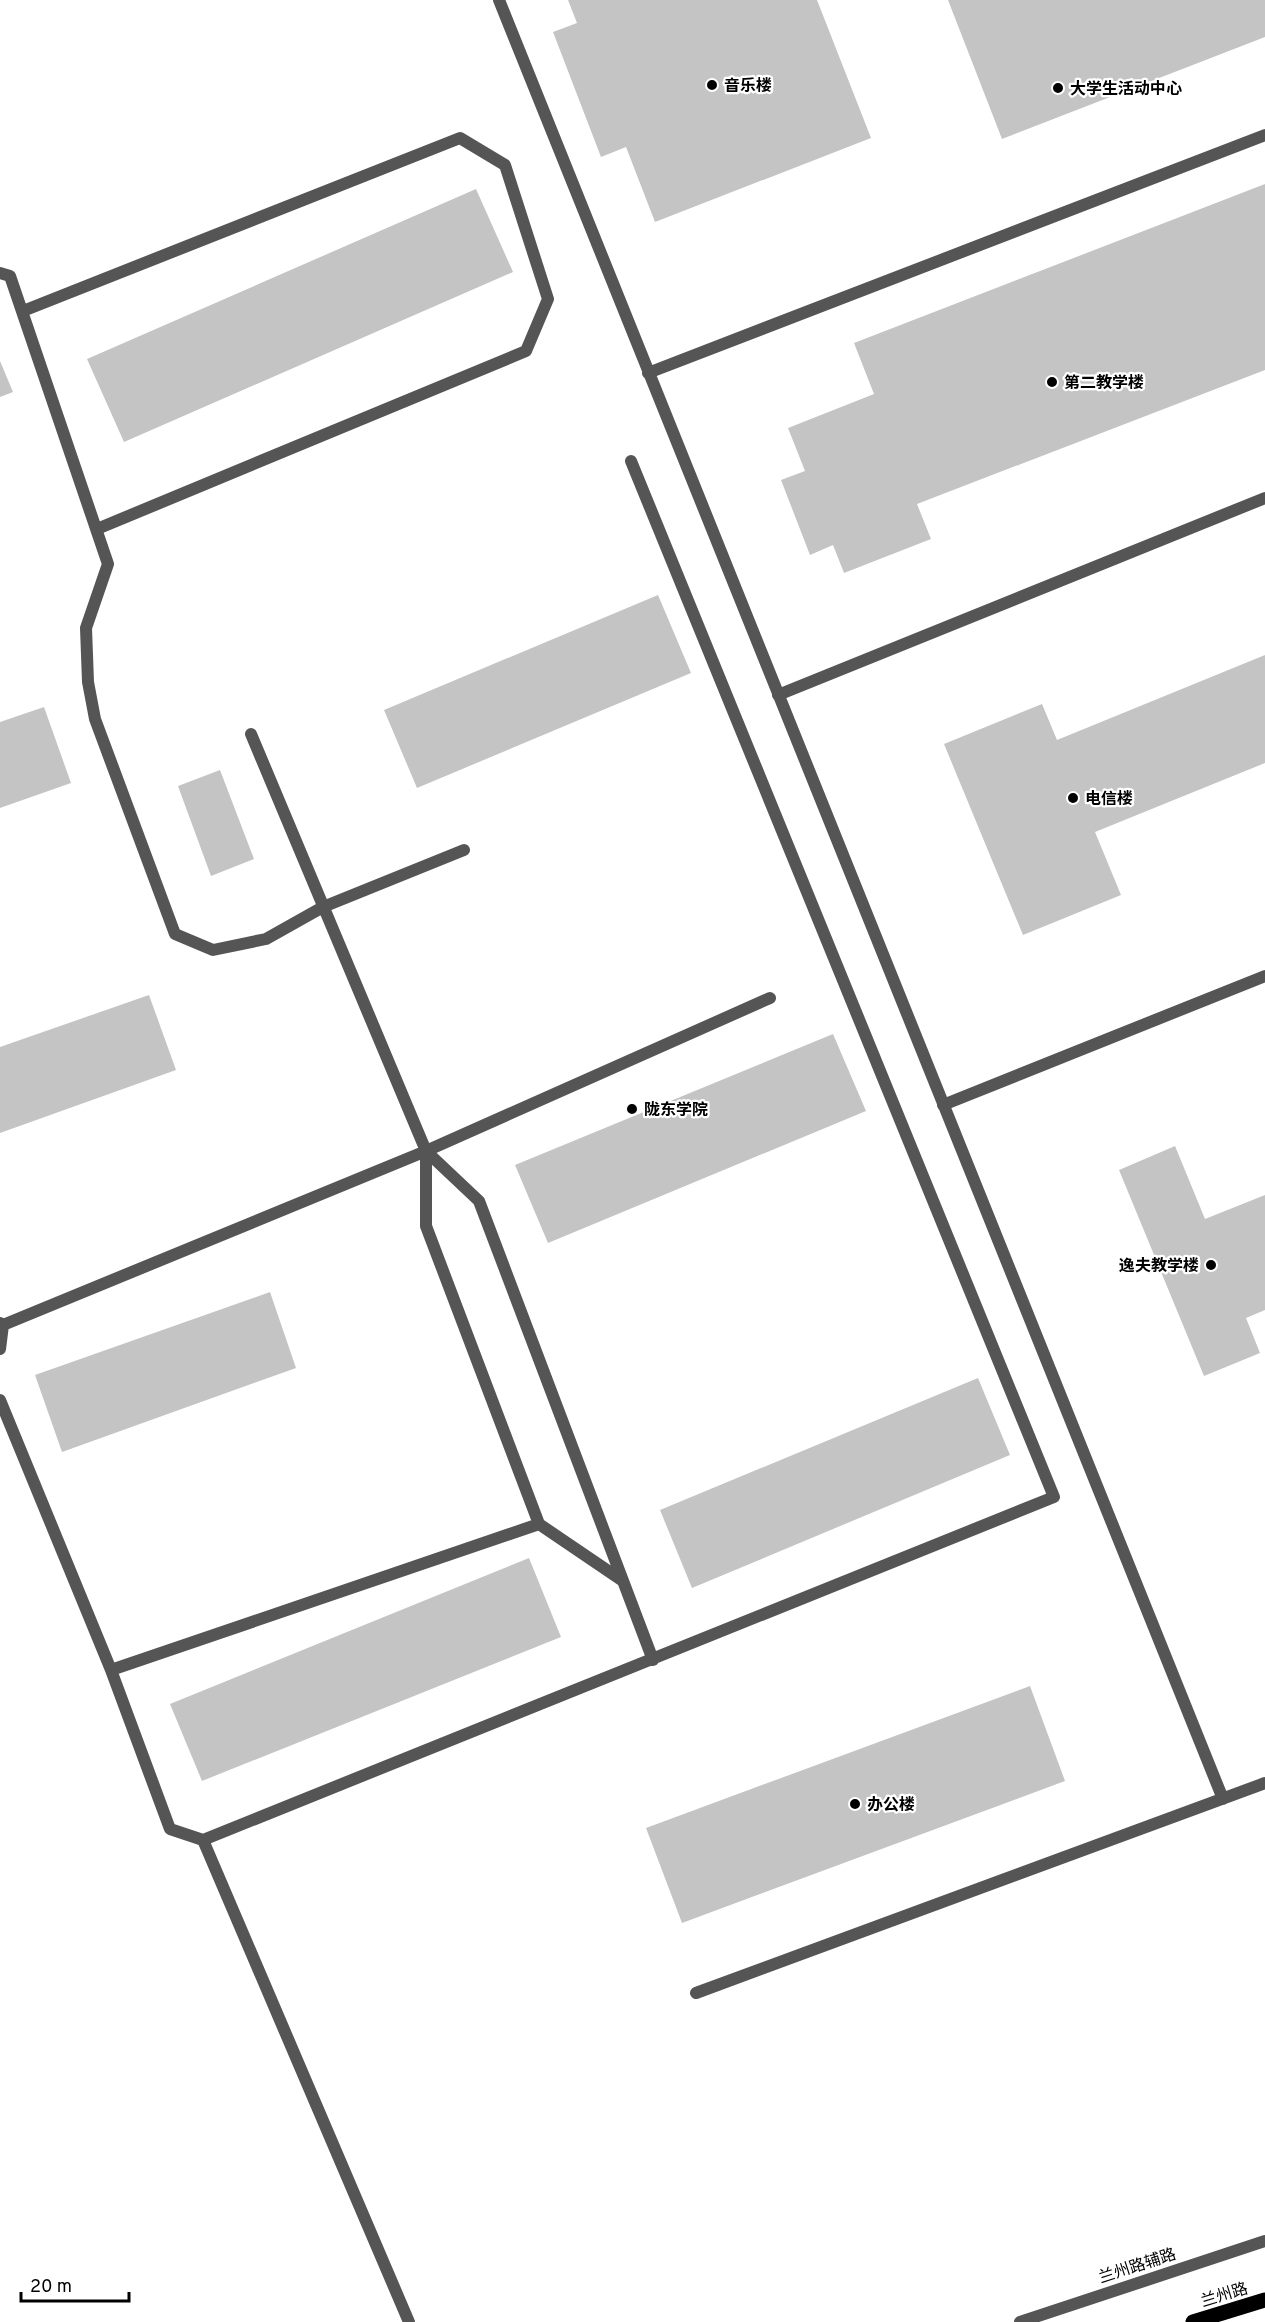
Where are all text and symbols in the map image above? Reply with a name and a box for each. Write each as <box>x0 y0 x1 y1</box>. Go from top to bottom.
place label: 音乐楼 <box>724 77 772 97</box>
marker: 音乐楼 <box>705 78 719 92</box>
place label: 大学生活动中心 <box>1070 80 1182 100</box>
marker: 大学生活动中心 <box>1051 81 1065 95</box>
place label: 第二教学楼 <box>1064 374 1144 394</box>
marker: 第二教学楼 <box>1045 375 1059 389</box>
place label: 电信楼 <box>1085 790 1133 810</box>
marker: 电信楼 <box>1066 791 1080 805</box>
place label: 陇东学院 <box>644 1101 708 1121</box>
marker: 陇东学院 <box>625 1102 639 1116</box>
place label: 逸夫教学楼 <box>1119 1257 1199 1277</box>
marker: 逸夫教学楼 <box>1204 1258 1218 1272</box>
place label: 办公楼 <box>867 1796 915 1816</box>
marker: 办公楼 <box>848 1797 862 1811</box>
street label: 兰州路辅路 <box>1096 2245 1179 2289</box>
scale bar <box>21 2265 129 2303</box>
text: 20 m <box>30 2276 72 2299</box>
street label: 兰州路 <box>1199 2279 1250 2312</box>

